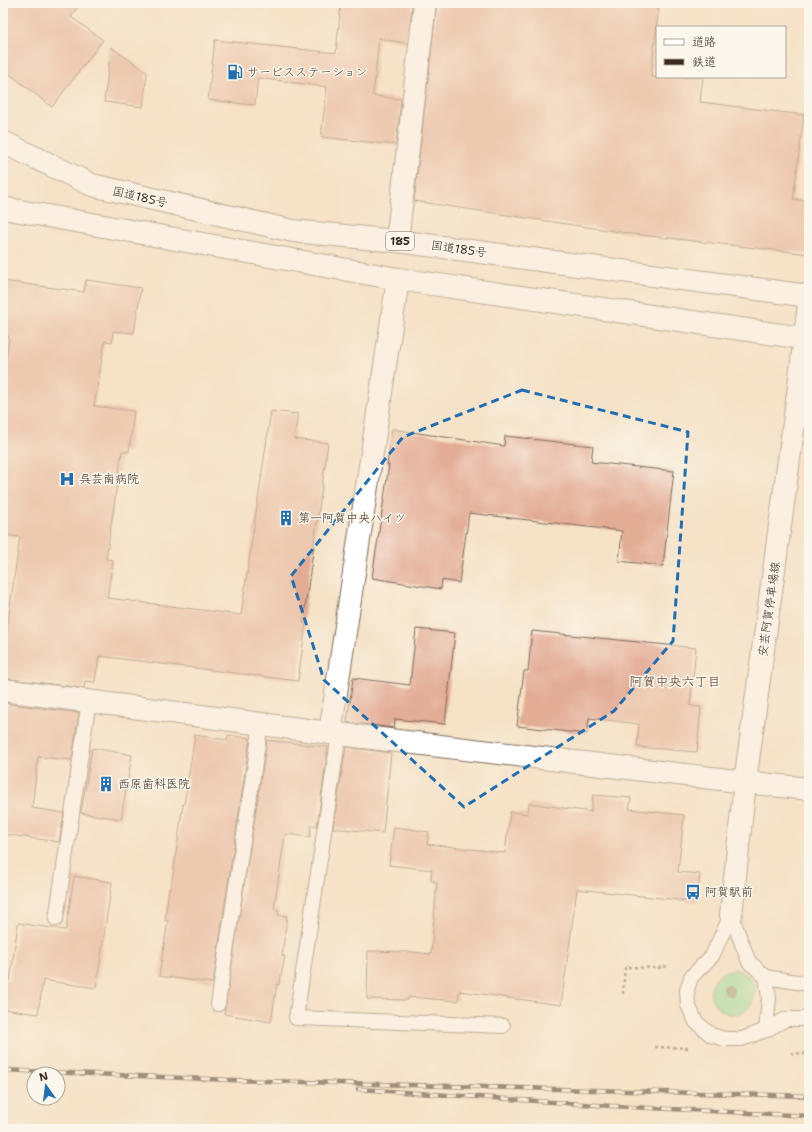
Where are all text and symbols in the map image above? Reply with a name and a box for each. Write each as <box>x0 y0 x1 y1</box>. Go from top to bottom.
legend <box>656 26 786 78</box>
text: 道路 <box>692 34 716 50</box>
text: 鉄道 <box>692 54 716 70</box>
fuel station icon: サービスステーション <box>226 63 244 81</box>
place label: サービスステーション <box>247 64 367 80</box>
street label: 国道185号 <box>111 183 169 211</box>
road number: 185 <box>386 232 414 250</box>
street label: 国道185号 <box>430 237 488 261</box>
hospital icon: 呉芸南病院 <box>58 470 76 488</box>
place label: 呉芸南病院 <box>79 471 139 487</box>
building icon: 第一阿賀中央ハイツ <box>277 509 295 527</box>
place label: 第一阿賀中央ハイツ <box>298 510 406 526</box>
street label: 安芸阿賀停車場線 <box>754 560 784 658</box>
district label: 阿賀中央六丁目 <box>629 673 721 690</box>
building icon: 西原歯科医院 <box>97 775 115 793</box>
place label: 西原歯科医院 <box>118 776 190 792</box>
bus stop icon: 阿賀駅前 <box>684 883 702 901</box>
place label: 阿賀駅前 <box>705 884 753 900</box>
north arrow <box>26 1066 66 1106</box>
text: N <box>38 1068 50 1085</box>

